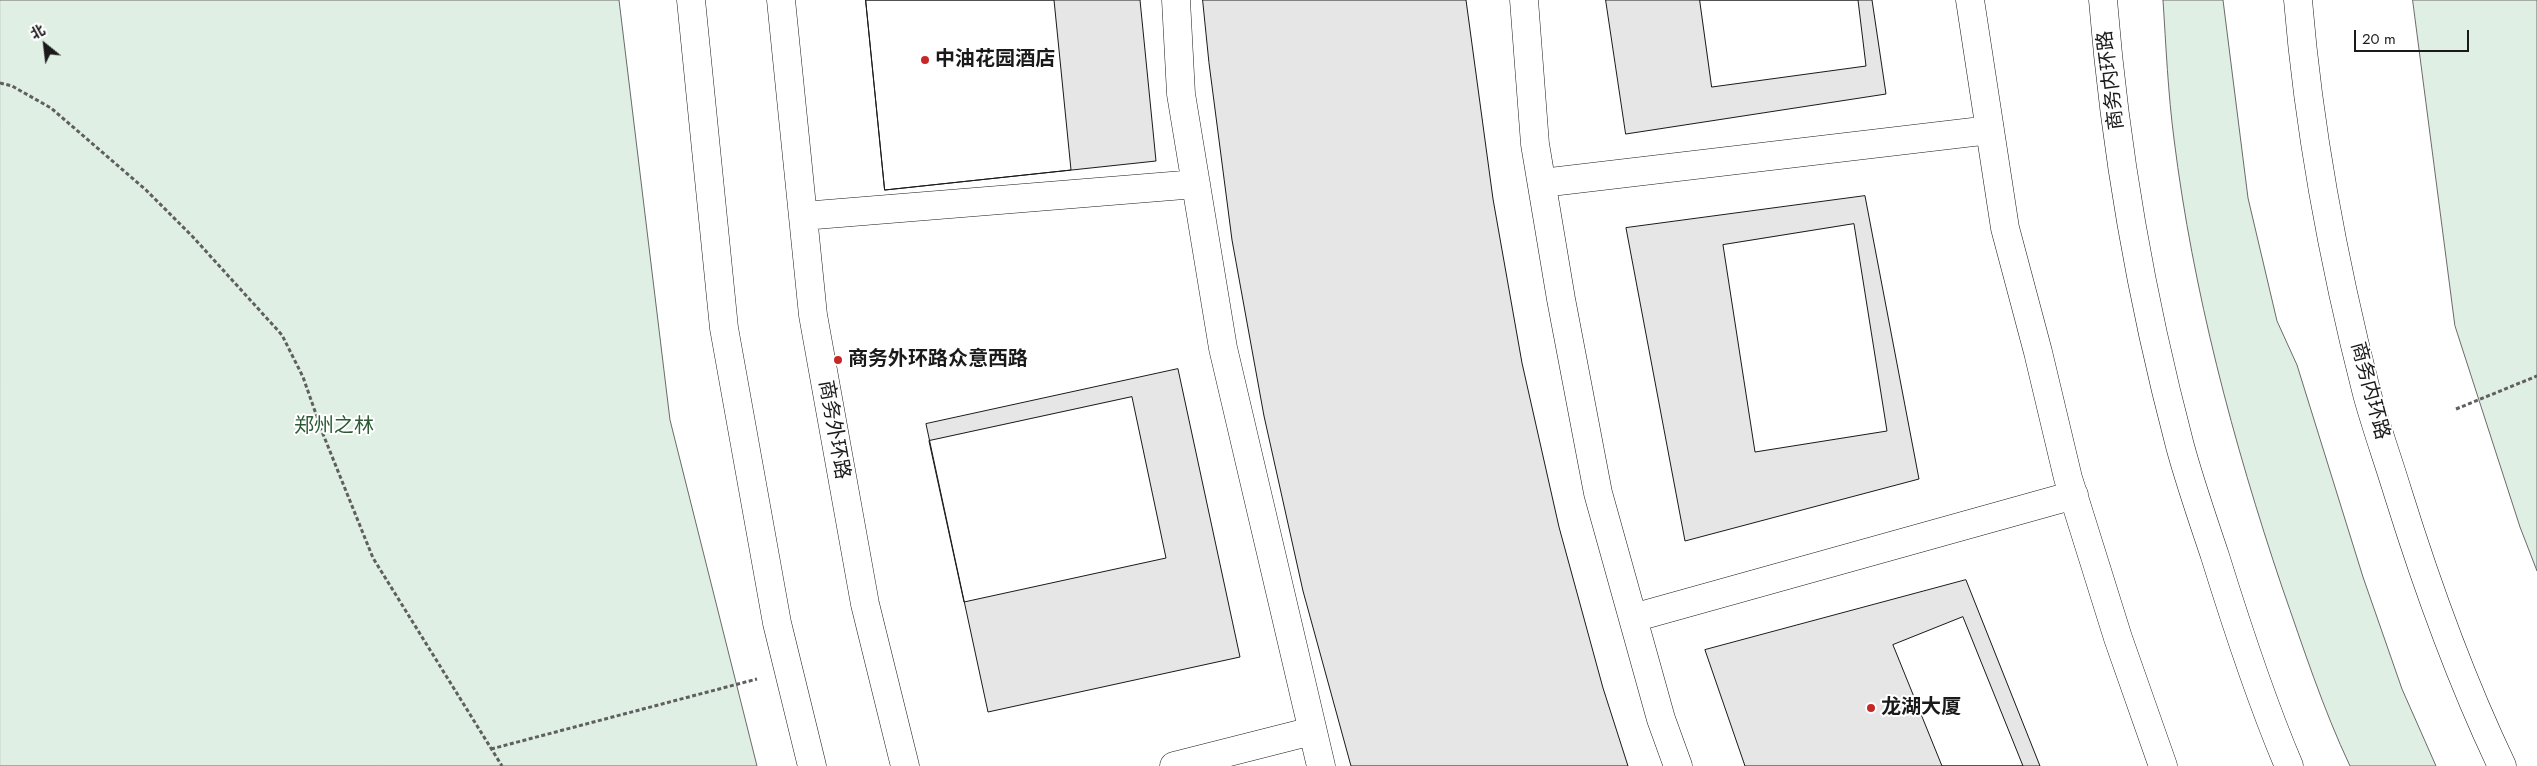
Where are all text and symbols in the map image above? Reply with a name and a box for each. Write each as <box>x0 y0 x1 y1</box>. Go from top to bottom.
north arrow <box>20 20 70 70</box>
text: 北 <box>27 20 49 44</box>
scale bar <box>2357 20 2472 52</box>
text: 20 m <box>2362 28 2396 50</box>
street label: 商务内环路 <box>2094 29 2130 131</box>
place label: 中油花园酒店 <box>935 48 1055 72</box>
marker: 中油花园酒店 <box>919 54 931 66</box>
street label: 商务内环路 <box>2344 340 2394 442</box>
place label: 商务外环路众意西路 <box>848 348 1028 372</box>
marker: 商务外环路众意西路 <box>832 354 844 366</box>
street label: 商务外环路 <box>812 379 854 481</box>
park label: 郑州之林 <box>294 415 374 439</box>
place label: 龙湖大厦 <box>1881 696 1961 720</box>
marker: 龙湖大厦 <box>1865 702 1877 714</box>

